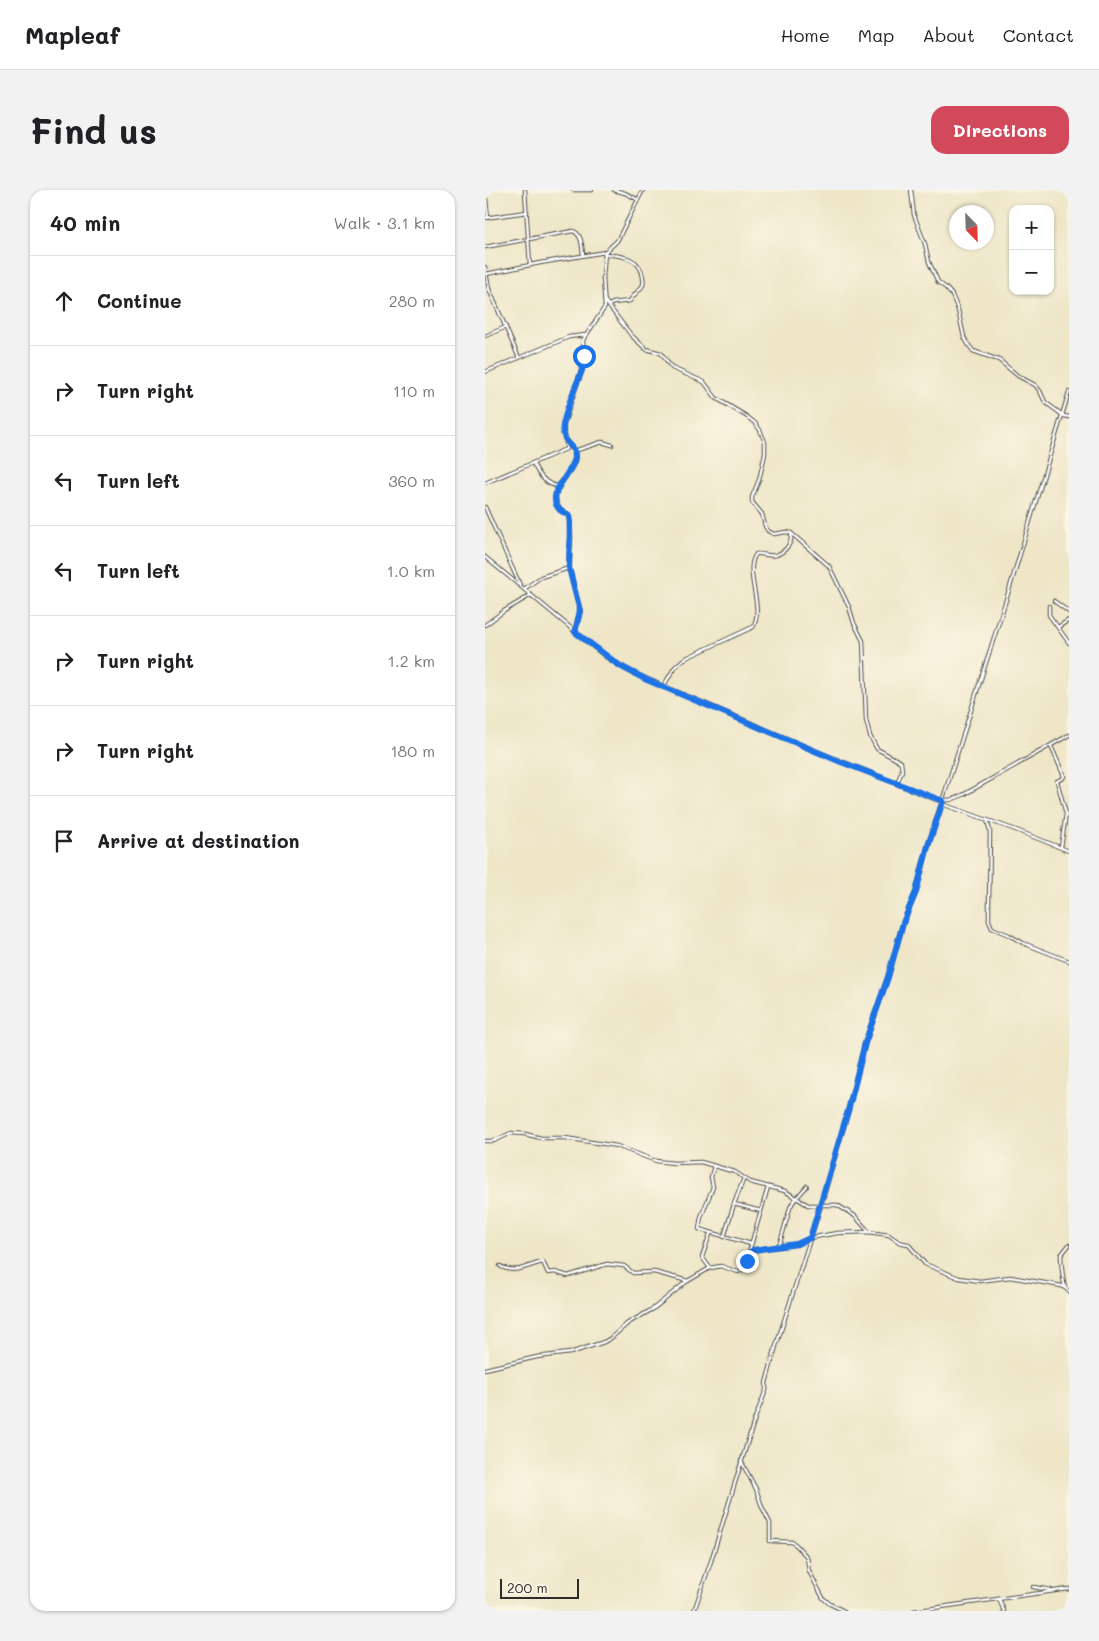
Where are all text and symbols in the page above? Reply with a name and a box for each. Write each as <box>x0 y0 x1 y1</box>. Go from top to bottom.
text: Mapleaf <box>25 19 120 50</box>
text: Home <box>781 23 830 47</box>
text: Map <box>858 23 894 47</box>
text: About <box>922 23 975 47</box>
text: Contact <box>1003 23 1074 47</box>
button: Directions <box>931 106 1069 154</box>
text: Find us <box>30 107 157 153</box>
north arrow <box>949 205 994 250</box>
map controls <box>1009 205 1054 295</box>
button: + <box>1009 205 1054 250</box>
text: 40 min <box>50 209 120 236</box>
text: Walk · 3.1 km <box>334 212 435 233</box>
button: − <box>1009 250 1054 295</box>
icon: ahead <box>50 287 78 315</box>
text: Continue <box>97 288 182 313</box>
text: 280 m <box>389 290 435 311</box>
route start <box>573 345 596 368</box>
icon: right <box>50 377 78 405</box>
text: Turn right <box>97 378 194 403</box>
text: 110 m <box>393 380 435 401</box>
icon: left <box>50 467 78 495</box>
text: Turn left <box>97 468 180 493</box>
text: 360 m <box>388 470 435 491</box>
icon: left <box>50 557 78 585</box>
text: Turn left <box>97 558 180 583</box>
text: 1.0 km <box>387 560 435 581</box>
icon: right <box>50 647 78 675</box>
text: Turn right <box>97 648 194 673</box>
text: 1.2 km <box>388 650 435 671</box>
icon: right <box>50 737 78 765</box>
text: Turn right <box>97 738 194 763</box>
text: 180 m <box>390 740 435 761</box>
icon: arrive <box>50 827 78 855</box>
text: Arrive at destination <box>97 828 300 853</box>
route end <box>736 1250 759 1273</box>
scale bar <box>500 1576 579 1599</box>
text: 200 m <box>507 1578 548 1597</box>

